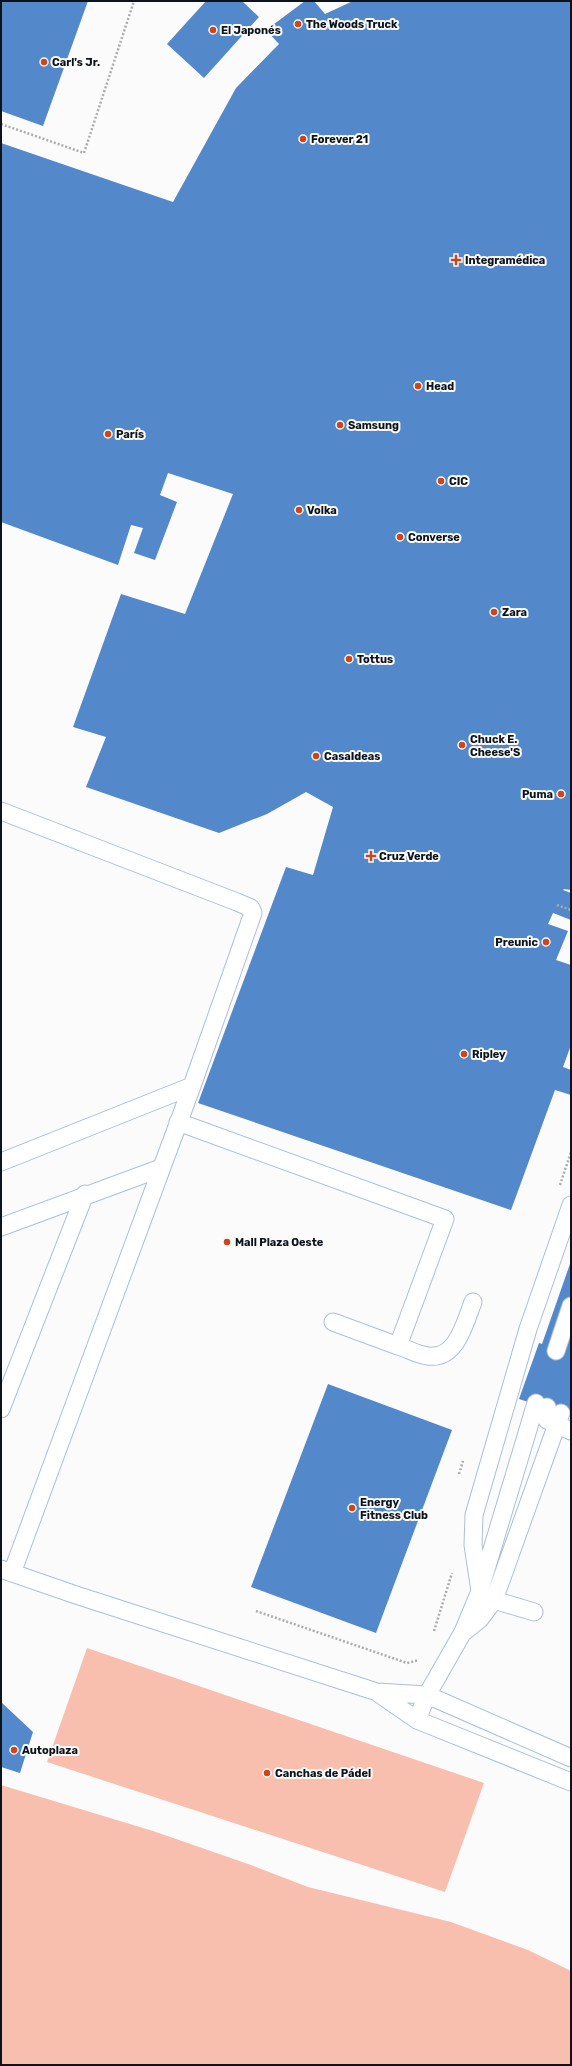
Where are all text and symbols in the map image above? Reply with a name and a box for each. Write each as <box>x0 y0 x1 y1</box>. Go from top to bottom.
place label: The Woods Truck <box>306 18 398 31</box>
marker: The Woods Truck <box>293 19 303 29</box>
place label: El Japonés <box>221 24 281 37</box>
marker: El Japonés <box>208 25 218 35</box>
place label: Carl's Jr. <box>52 56 100 69</box>
marker: Carl's Jr. <box>39 57 49 67</box>
place label: Forever 21 <box>311 133 368 146</box>
marker: Forever 21 <box>298 134 308 144</box>
marker: Integramédica <box>450 254 462 266</box>
place label: Integramédica <box>465 254 545 267</box>
place label: Head <box>426 380 454 393</box>
marker: Head <box>413 381 423 391</box>
place label: Samsung <box>348 419 399 432</box>
marker: Samsung <box>335 420 345 430</box>
place label: París <box>116 428 144 441</box>
marker: París <box>103 429 113 439</box>
place label: CIC <box>449 475 468 488</box>
marker: CIC <box>436 476 446 486</box>
place label: Volka <box>307 504 337 517</box>
marker: Volka <box>294 505 304 515</box>
place label: Converse <box>408 531 460 544</box>
marker: Converse <box>395 532 405 542</box>
place label: Zara <box>502 606 527 619</box>
marker: Zara <box>489 607 499 617</box>
place label: Tottus <box>357 653 393 666</box>
marker: Tottus <box>344 654 354 664</box>
place label: Chuck E. Cheese'S <box>470 733 520 759</box>
marker: Chuck E. Cheese'S <box>457 740 467 750</box>
place label: CasaIdeas <box>324 750 380 763</box>
marker: CasaIdeas <box>311 751 321 761</box>
place label: Puma <box>522 788 553 801</box>
marker: Puma <box>556 789 566 799</box>
place label: Cruz Verde <box>379 850 439 863</box>
marker: Cruz Verde <box>366 851 376 861</box>
place label: Preunic <box>495 936 538 949</box>
marker: Preunic <box>541 937 551 947</box>
place label: Ripley <box>472 1048 506 1061</box>
marker: Ripley <box>459 1049 469 1059</box>
place label: Mall Plaza Oeste <box>235 1236 324 1249</box>
marker: Mall Plaza Oeste <box>222 1237 232 1247</box>
place label: Energy Fitness Club <box>360 1496 428 1522</box>
marker: Energy Fitness Club <box>347 1503 357 1513</box>
place label: Autoplaza <box>22 1744 78 1757</box>
marker: Autoplaza <box>9 1745 19 1755</box>
place label: Canchas de Pádel <box>275 1767 371 1780</box>
marker: Canchas de Pádel <box>262 1768 272 1778</box>

